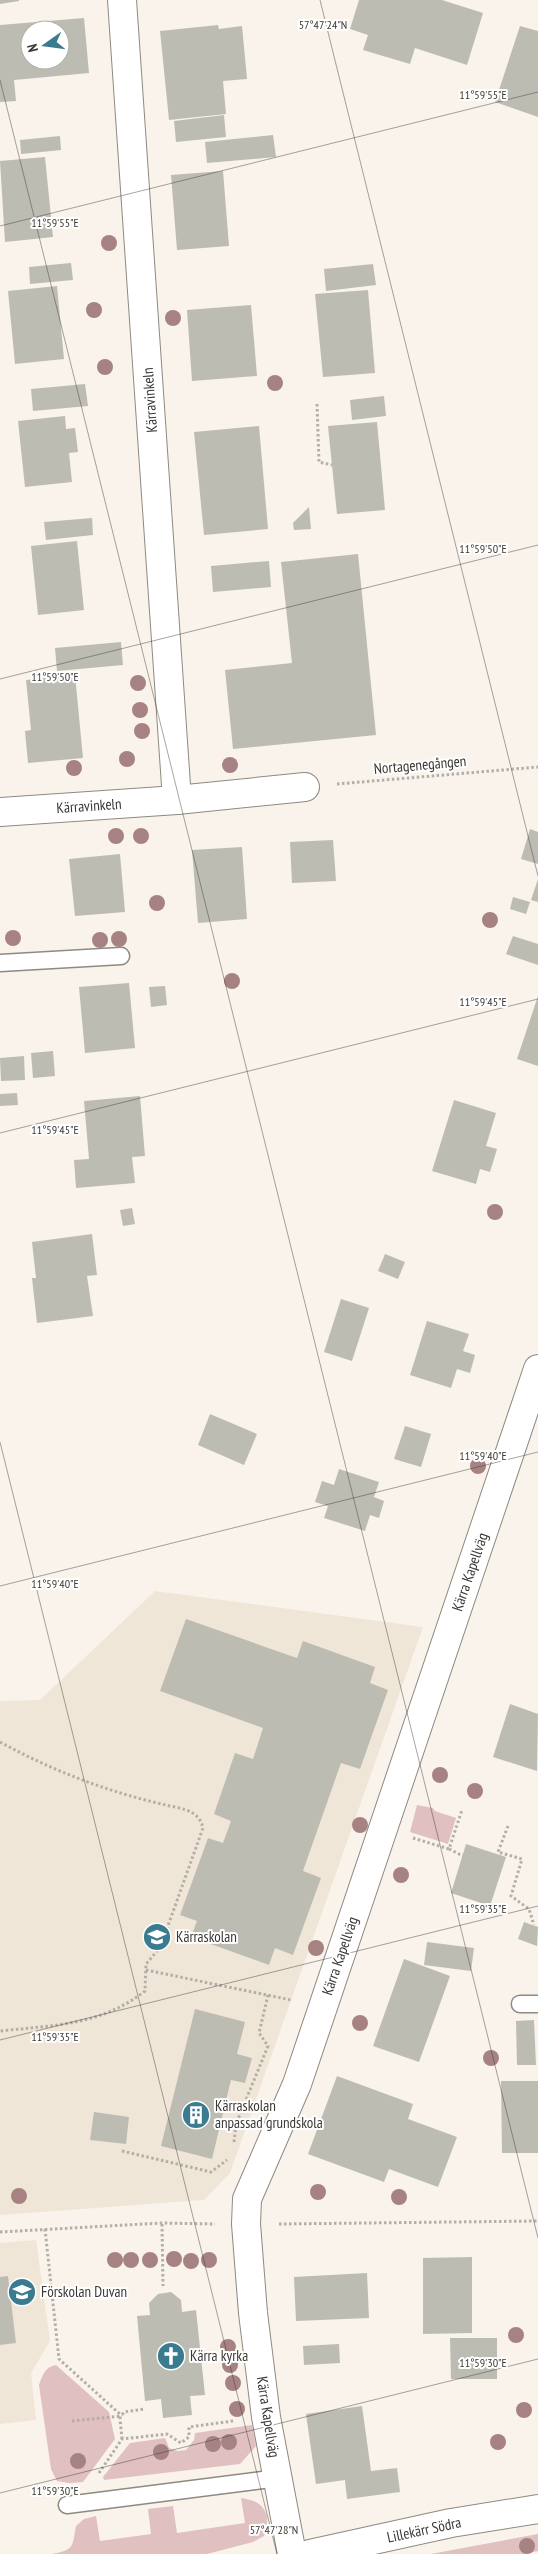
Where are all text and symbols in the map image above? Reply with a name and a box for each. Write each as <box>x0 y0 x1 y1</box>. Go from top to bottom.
text: 57°47'24"N <box>299 17 347 32</box>
north arrow <box>20 20 70 70</box>
text: N <box>23 42 42 54</box>
text: 11°59'55"E <box>459 87 507 102</box>
text: 11°59'55"E <box>31 215 79 230</box>
street label: Kärravinkeln <box>138 367 161 433</box>
text: 11°59'50"E <box>459 541 507 556</box>
text: 11°59'50"E <box>31 669 79 684</box>
street label: Nortagenegången <box>373 751 467 778</box>
street label: Kärravinkeln <box>56 794 122 817</box>
text: 11°59'45"E <box>459 994 507 1009</box>
text: 11°59'45"E <box>31 1122 79 1137</box>
text: 11°59'40"E <box>459 1448 507 1463</box>
street label: Kärra Kapellväg <box>447 1530 492 1614</box>
text: 11°59'40"E <box>31 1576 79 1591</box>
text: 11°59'35"E <box>459 1901 507 1916</box>
street label: Kärra Kapellväg <box>317 1914 362 1998</box>
school or university icon: Kärraskolan <box>142 1922 172 1952</box>
place label: Kärraskolan <box>176 1927 237 1946</box>
text: 11°59'35"E <box>31 2029 79 2044</box>
place label: Kärraskolan anpassad grundskola <box>215 2096 323 2132</box>
building icon: Kärraskolan anpassad grundskola <box>181 2100 211 2130</box>
school or university icon: Förskolan Duvan <box>7 2277 37 2307</box>
place label: Förskolan Duvan <box>41 2282 127 2301</box>
church icon: Kärra kyrka <box>156 2341 186 2371</box>
place label: Kärra kyrka <box>190 2346 248 2365</box>
text: 11°59'30"E <box>459 2355 507 2370</box>
street label: Kärra Kapellväg <box>253 2375 284 2459</box>
text: 11°59'30"E <box>31 2483 79 2498</box>
street label: Lillekärr Södra <box>385 2512 463 2547</box>
text: 57°47'28"N <box>250 2522 298 2537</box>

